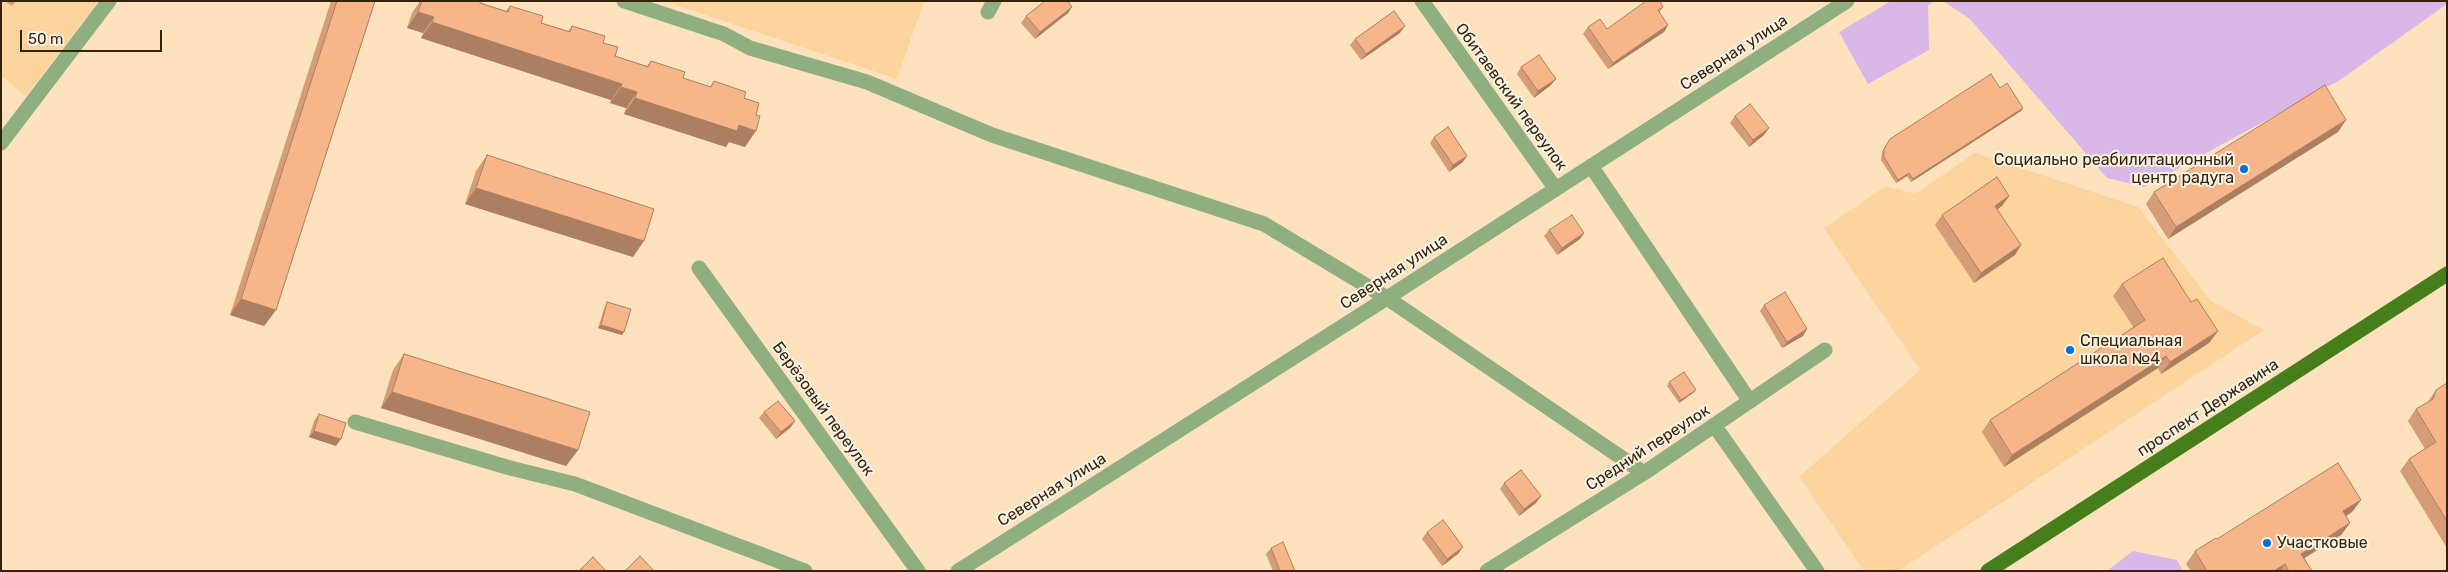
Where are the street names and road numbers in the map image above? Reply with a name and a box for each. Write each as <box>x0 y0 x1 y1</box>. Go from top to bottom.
street label: Северная улица <box>1677 11 1791 95</box>
street label: Обитаевский переулок <box>1451 20 1571 174</box>
street label: Северная улица <box>1337 230 1451 314</box>
street label: Берёзовый переулок <box>768 338 878 480</box>
street label: проспект Державина <box>2134 355 2282 461</box>
street label: Средний переулок <box>1582 401 1714 495</box>
street label: Северная улица <box>994 449 1110 531</box>

